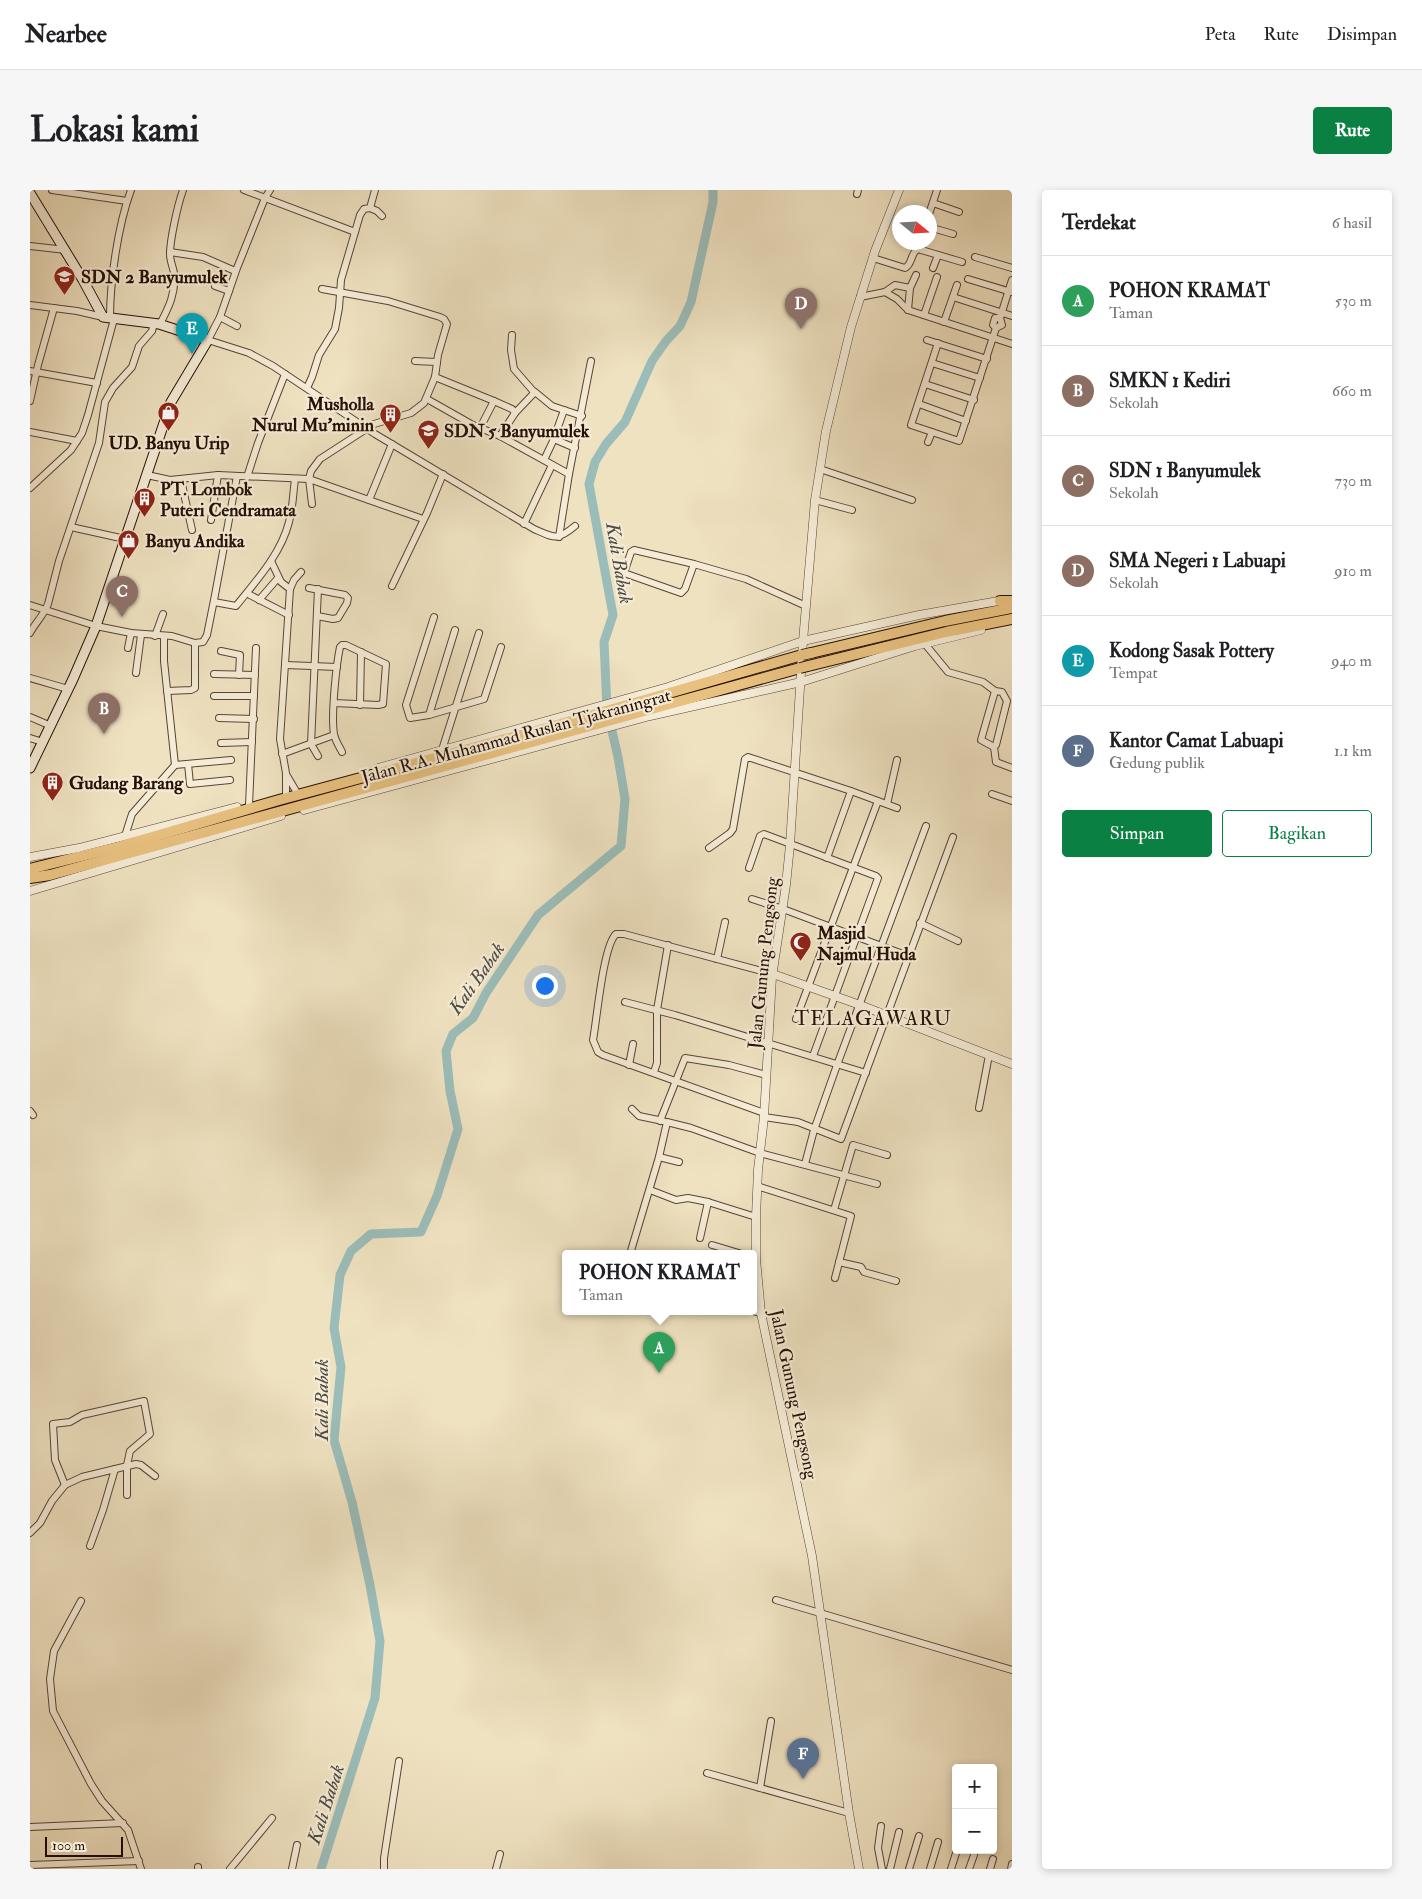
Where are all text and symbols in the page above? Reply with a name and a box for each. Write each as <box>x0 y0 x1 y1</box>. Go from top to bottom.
text: Nearbee <box>25 19 107 50</box>
text: Peta <box>1205 23 1236 46</box>
text: Rute <box>1264 23 1299 46</box>
text: Disimpan <box>1327 23 1397 46</box>
button: Rute <box>1313 107 1392 154</box>
text: Lokasi kami <box>30 108 199 152</box>
north arrow <box>892 205 937 250</box>
text: Terdekat <box>1062 209 1136 236</box>
text: 6 hasil <box>1332 213 1372 233</box>
school or university icon: SDN 2 Banyumulek <box>53 265 77 296</box>
place label: SDN 2 Banyumulek <box>81 266 228 289</box>
text: POHON KRAMAT <box>1109 279 1270 303</box>
pin: D <box>785 288 817 329</box>
text: A <box>1073 291 1083 311</box>
text: 530 m <box>1335 291 1372 311</box>
text: Taman <box>1109 303 1153 323</box>
pin: E <box>176 313 208 354</box>
text: SMKN 1 Kediri <box>1109 369 1231 393</box>
text: B <box>1073 381 1083 401</box>
text: 660 m <box>1332 381 1372 401</box>
place label: Musholla Nurul Mu'minin <box>251 393 375 437</box>
text: Sekolah <box>1109 393 1159 413</box>
shop icon: UD. Banyu Urip <box>157 401 181 432</box>
building icon: Musholla Nurul Mu'minin <box>378 402 402 433</box>
school or university icon: SDN 5 Banyumulek <box>416 419 440 450</box>
place label: SDN 5 Banyumulek <box>444 420 590 443</box>
place label: UD. Banyu Urip <box>109 432 229 455</box>
text: SDN 1 Banyumulek <box>1109 459 1261 483</box>
text: C <box>1072 471 1084 491</box>
text: 730 m <box>1335 471 1372 491</box>
place label: PT. Lombok Puteri Cendramata <box>160 478 297 522</box>
text: Sekolah <box>1109 483 1159 503</box>
building icon: PT. Lombok Puteri Cendramata <box>132 487 156 518</box>
water label: Kali Babak <box>600 520 638 606</box>
shop icon: Banyu Andika <box>117 529 141 560</box>
place label: Banyu Andika <box>145 530 245 553</box>
text: SMA Negeri 1 Labuapi <box>1109 549 1286 573</box>
text: D <box>1071 561 1085 581</box>
text: 910 m <box>1334 561 1372 581</box>
text: Sekolah <box>1109 573 1159 593</box>
pin: C <box>106 576 138 617</box>
text: Kodong Sasak Pottery <box>1109 639 1274 663</box>
text: E <box>1072 651 1084 671</box>
text: 940 m <box>1331 651 1372 671</box>
text: Tempat <box>1109 663 1158 683</box>
street label: Jalan R.A. Muhammad Ruslan Tjakraningrat <box>358 684 674 789</box>
pin: B <box>88 693 120 734</box>
text: Kantor Camat Labuapi <box>1109 729 1284 753</box>
text: F <box>1073 741 1083 761</box>
text: 1.1 km <box>1334 741 1372 761</box>
text: Gedung publik <box>1109 753 1205 773</box>
building icon: Gudang Barang <box>41 771 65 802</box>
place label: Gudang Barang <box>69 772 184 795</box>
button: Simpan <box>1062 810 1212 857</box>
button: Bagikan <box>1222 810 1372 857</box>
street label: Jalan Gunung Pengsong <box>743 875 784 1051</box>
place label: Masjid Najmul Huda <box>816 922 917 966</box>
mosque icon: Masjid Najmul Huda <box>789 931 813 962</box>
water label: Kali Babak <box>443 938 510 1020</box>
your location <box>532 973 558 999</box>
district label: TELAGAWARU <box>794 1006 952 1031</box>
popup <box>562 1250 757 1315</box>
text: POHON KRAMAT <box>579 1261 740 1285</box>
text: Taman <box>579 1285 623 1305</box>
street label: Jalan Gunung Pengsong <box>764 1306 823 1482</box>
pin: A <box>643 1332 675 1373</box>
water label: Kali Babak <box>310 1359 334 1442</box>
pin: F <box>787 1738 819 1779</box>
water label: Kali Babak <box>302 1761 350 1848</box>
map controls <box>952 1764 997 1854</box>
button: + <box>952 1764 997 1809</box>
button: − <box>952 1809 997 1854</box>
scale bar <box>45 1834 122 1857</box>
text: 100 m <box>52 1837 85 1854</box>

